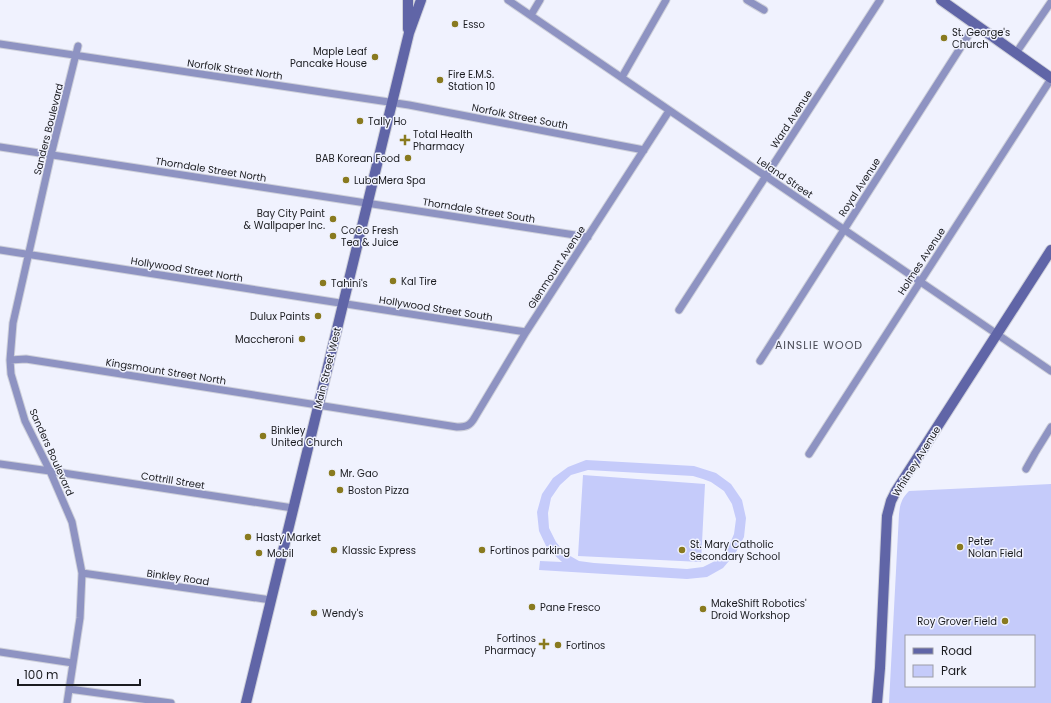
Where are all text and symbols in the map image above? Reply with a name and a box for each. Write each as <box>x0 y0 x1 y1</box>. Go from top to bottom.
place label: Esso <box>463 17 485 32</box>
marker: Esso <box>450 19 460 29</box>
place label: St. George's Church <box>952 25 1010 52</box>
marker: St. George's Church <box>939 33 949 43</box>
place label: Maple Leaf Pancake House <box>290 44 367 71</box>
marker: Maple Leaf Pancake House <box>370 52 380 62</box>
street label: Norfolk Street North <box>186 55 284 84</box>
place label: Fire E.M.S. Station 10 <box>448 67 495 94</box>
marker: Fire E.M.S. Station 10 <box>435 75 445 85</box>
street label: Sanders Boulevard <box>30 82 67 177</box>
street label: Ward Avenue <box>767 87 816 152</box>
street label: Norfolk Street South <box>470 100 569 133</box>
place label: Tally Ho <box>368 114 407 129</box>
marker: Tally Ho <box>355 116 365 126</box>
place label: Total Health Pharmacy <box>413 127 473 154</box>
marker: Total Health Pharmacy <box>400 135 410 145</box>
place label: BAB Korean Food <box>316 151 400 166</box>
street label: Thorndale Street North <box>154 153 268 186</box>
marker: BAB Korean Food <box>403 153 413 163</box>
street label: Leland Street <box>754 153 816 202</box>
street label: Royal Avenue <box>835 155 884 220</box>
place label: LubaMera Spa <box>354 173 426 188</box>
marker: LubaMera Spa <box>341 175 351 185</box>
street label: Thorndale Street South <box>422 194 536 227</box>
place label: Bay City Paint & Wallpaper Inc. <box>244 206 325 233</box>
marker: Bay City Paint & Wallpaper Inc. <box>328 214 338 224</box>
place label: CoCo Fresh Tea & Juice <box>341 223 399 250</box>
street label: Glenmount Avenue <box>524 223 589 312</box>
street label: Holmes Avenue <box>894 225 949 298</box>
marker: CoCo Fresh Tea & Juice <box>328 231 338 241</box>
street label: Hollywood Street North <box>130 253 244 286</box>
place label: Kal Tire <box>401 274 437 289</box>
place label: Tahini's <box>331 276 368 291</box>
marker: Kal Tire <box>388 276 398 286</box>
marker: Tahini's <box>318 278 328 288</box>
street label: Hollywood Street South <box>378 292 494 325</box>
place label: Dulux Paints <box>250 309 310 324</box>
marker: Dulux Paints <box>313 311 323 321</box>
street label: Main Street West <box>310 325 345 411</box>
place label: Maccheroni <box>235 332 294 347</box>
marker: Maccheroni <box>297 334 307 344</box>
district label: AINSLIE WOOD <box>775 337 863 353</box>
street label: Kingsmount Street North <box>105 355 227 388</box>
street label: Sanders Boulevard <box>26 406 78 498</box>
place label: Binkley United Church <box>271 423 343 450</box>
street label: Whitney Avenue <box>889 423 944 499</box>
marker: Binkley United Church <box>258 431 268 441</box>
place label: Mr. Gao <box>340 466 378 481</box>
street label: Cottrill Street <box>140 468 206 493</box>
marker: Mr. Gao <box>327 468 337 478</box>
place label: Boston Pizza <box>348 483 409 498</box>
marker: Boston Pizza <box>335 485 345 495</box>
place label: Hasty Market <box>256 530 321 545</box>
marker: Hasty Market <box>243 532 253 542</box>
place label: Peter Nolan Field <box>968 534 1023 561</box>
place label: St. Mary Catholic Secondary School <box>690 537 780 564</box>
marker: Peter Nolan Field <box>955 542 965 552</box>
place label: Klassic Express <box>342 543 416 558</box>
place label: Fortinos parking <box>490 543 570 558</box>
marker: Klassic Express <box>329 545 339 555</box>
marker: Fortinos parking <box>477 545 487 555</box>
marker: St. Mary Catholic Secondary School <box>677 545 687 555</box>
place label: Mobil <box>267 546 294 561</box>
marker: Mobil <box>254 548 264 558</box>
street label: Binkley Road <box>146 566 210 589</box>
place label: MakeShift Robotics' Droid Workshop <box>711 596 807 623</box>
place label: Pane Fresco <box>540 600 600 615</box>
marker: Pane Fresco <box>527 602 537 612</box>
marker: MakeShift Robotics' Droid Workshop <box>698 604 708 614</box>
place label: Wendy's <box>322 606 364 621</box>
marker: Wendy's <box>309 608 319 618</box>
place label: Roy Grover Field <box>917 614 997 629</box>
marker: Roy Grover Field <box>1000 616 1010 626</box>
place label: Fortinos Pharmacy <box>485 631 536 658</box>
legend <box>905 635 1035 687</box>
place label: Fortinos <box>566 638 605 653</box>
marker: Fortinos Pharmacy <box>539 639 549 649</box>
marker: Fortinos <box>553 640 563 650</box>
text: Road <box>941 642 972 659</box>
scale bar <box>18 661 140 687</box>
text: Park <box>941 662 968 679</box>
text: 100 m <box>24 666 58 683</box>

